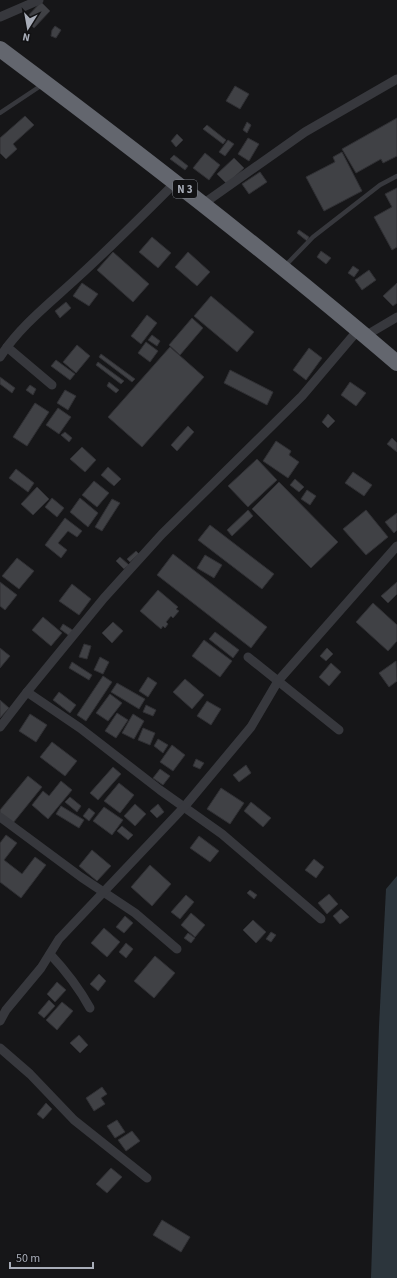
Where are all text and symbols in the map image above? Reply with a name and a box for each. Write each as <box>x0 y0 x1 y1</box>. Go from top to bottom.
north arrow <box>8 8 48 48</box>
text: N <box>21 29 31 45</box>
road number: N 3 <box>173 180 197 198</box>
scale bar <box>10 1244 93 1270</box>
text: 50 m <box>16 1250 40 1267</box>

